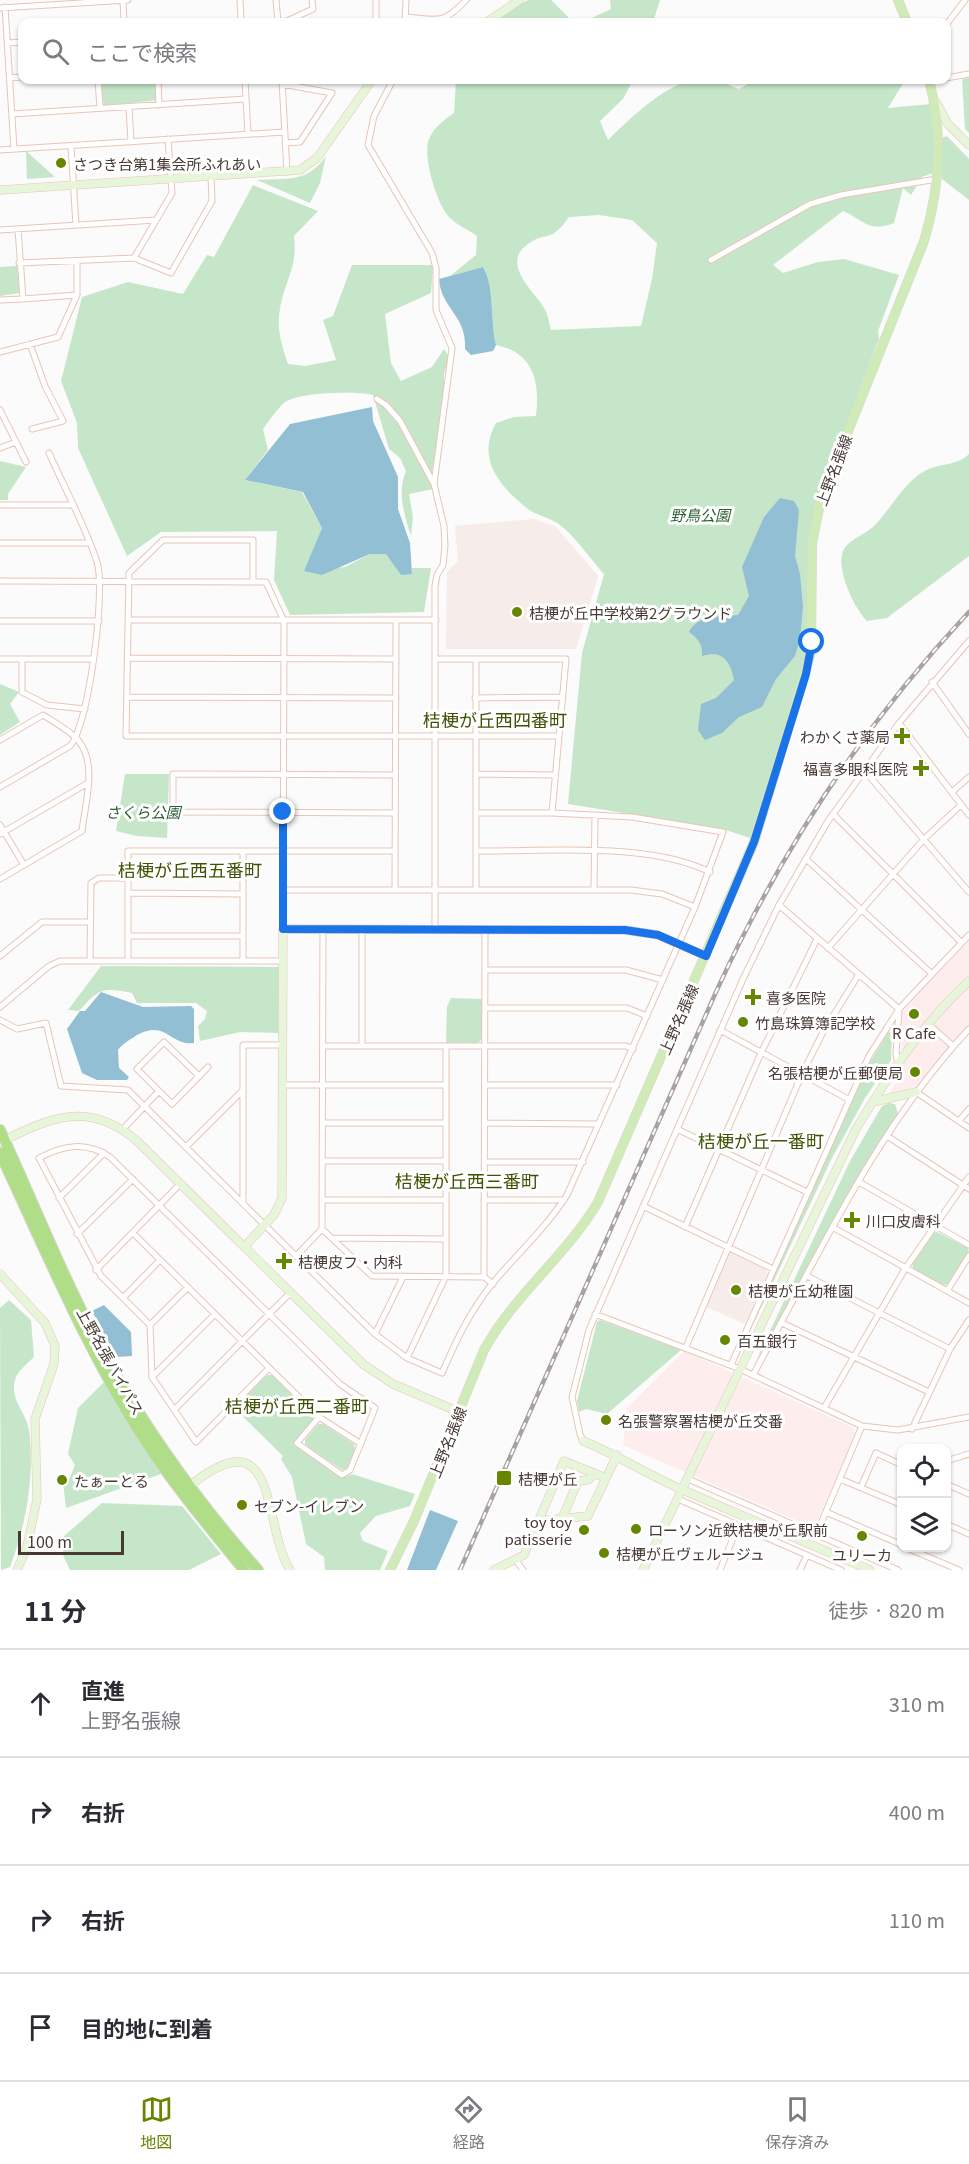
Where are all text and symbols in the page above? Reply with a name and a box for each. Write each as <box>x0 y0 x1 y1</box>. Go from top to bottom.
search box <box>18 18 951 84</box>
icon: search <box>39 35 72 68</box>
text: ここで検索 <box>87 35 197 67</box>
place label: さつき台第1集会所ふれあい <box>73 153 261 174</box>
marker: さつき台第1集会所ふれあい <box>54 156 68 170</box>
street label: 上野名張線 <box>810 431 856 509</box>
park label: 野鳥公園 <box>670 504 732 525</box>
place label: 桔梗が丘中学校第2グラウンド <box>529 602 732 623</box>
marker: 桔梗が丘中学校第2グラウンド <box>510 605 524 619</box>
route start <box>798 628 824 654</box>
district label: 桔梗が丘西四番町 <box>423 706 567 732</box>
place label: わかくさ薬局 <box>800 726 890 747</box>
marker: わかくさ薬局 <box>895 729 909 743</box>
place label: 福喜多眼科医院 <box>803 758 908 779</box>
marker: 福喜多眼科医院 <box>912 759 930 777</box>
route end <box>269 798 295 824</box>
park label: さくら公園 <box>105 801 182 822</box>
district label: 桔梗が丘西五番町 <box>118 856 262 882</box>
street label: 上野名張線 <box>653 980 703 1058</box>
place label: 喜多医院 <box>766 987 826 1008</box>
marker: 喜多医院 <box>744 988 762 1006</box>
marker: R Cafe <box>907 1007 921 1021</box>
place label: 竹島珠算簿記学校 <box>755 1012 875 1033</box>
marker: 竹島珠算簿記学校 <box>736 1015 750 1029</box>
place label: R Cafe <box>892 1022 936 1043</box>
place label: 名張桔梗が丘郵便局 <box>768 1062 903 1083</box>
marker: 名張桔梗が丘郵便局 <box>908 1065 922 1079</box>
district label: 桔梗が丘一番町 <box>698 1127 824 1153</box>
district label: 桔梗が丘西三番町 <box>395 1167 539 1193</box>
place label: 川口皮膚科 <box>866 1210 941 1231</box>
marker: 川口皮膚科 <box>843 1211 861 1229</box>
place label: 桔梗皮フ・内科 <box>298 1251 403 1272</box>
marker: 桔梗皮フ・内科 <box>275 1252 293 1270</box>
place label: 桔梗が丘幼稚園 <box>748 1280 853 1301</box>
marker: 桔梗が丘幼稚園 <box>729 1283 743 1297</box>
street label: 上野名張バイパス <box>73 1304 149 1418</box>
place label: 百五銀行 <box>737 1330 797 1351</box>
marker: 百五銀行 <box>718 1333 732 1347</box>
district label: 桔梗が丘西二番町 <box>225 1392 369 1418</box>
street label: 上野名張線 <box>423 1403 471 1481</box>
place label: 名張警察署桔梗が丘交番 <box>618 1410 783 1431</box>
marker: 名張警察署桔梗が丘交番 <box>599 1413 613 1427</box>
map controls <box>897 1444 951 1552</box>
button: locate <box>897 1444 951 1498</box>
place label: 桔梗が丘 <box>518 1468 578 1489</box>
marker: 桔梗が丘 <box>495 1469 513 1487</box>
place label: たぁーとる <box>74 1470 149 1491</box>
marker: たぁーとる <box>55 1473 69 1487</box>
place label: セブン-イレブン <box>254 1495 364 1516</box>
marker: セブン-イレブン <box>235 1498 249 1512</box>
button: layers <box>897 1498 951 1552</box>
place label: toy toy patisserie <box>504 1511 572 1549</box>
place label: ローソン近鉄桔梗が丘駅前 <box>648 1519 828 1540</box>
marker: ローソン近鉄桔梗が丘駅前 <box>629 1522 643 1536</box>
marker: toy toy patisserie <box>577 1523 591 1537</box>
scale bar <box>18 1528 124 1556</box>
text: 100 m <box>27 1529 72 1553</box>
marker: ユリーカ <box>855 1529 869 1543</box>
place label: 桔梗が丘ヴェルージュ <box>616 1543 765 1564</box>
place label: ユリーカ <box>832 1544 892 1565</box>
marker: 桔梗が丘ヴェルージュ <box>597 1546 611 1560</box>
text: 11 分 <box>24 1591 87 1628</box>
text: 徒歩 · 820 m <box>829 1595 945 1624</box>
text: 直進 <box>81 1673 125 1705</box>
icon: ahead <box>24 1687 57 1720</box>
text: 310 m <box>889 1689 945 1718</box>
text: 上野名張線 <box>81 1705 181 1734</box>
icon: right <box>24 1795 57 1828</box>
text: 右折 <box>81 1795 125 1827</box>
text: 400 m <box>889 1797 945 1826</box>
icon: right <box>24 1903 57 1936</box>
text: 右折 <box>81 1903 125 1935</box>
text: 110 m <box>889 1905 945 1934</box>
icon: arrive <box>24 2011 57 2044</box>
text: 目的地に到着 <box>81 2011 213 2043</box>
tab: 地図 <box>140 2093 173 2153</box>
tab: 経路 <box>452 2093 485 2153</box>
tab: 保存済み <box>765 2093 829 2153</box>

